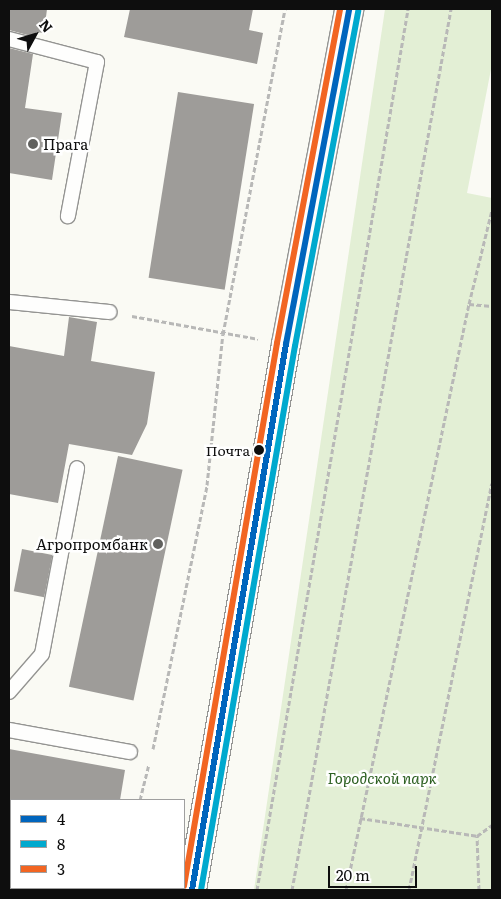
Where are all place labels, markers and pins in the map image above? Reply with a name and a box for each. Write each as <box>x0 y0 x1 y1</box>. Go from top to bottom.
place label: Прага <box>43 135 88 153</box>
marker: Прага <box>27 138 39 150</box>
place label: Почта <box>206 442 250 458</box>
marker: Почта <box>254 445 264 455</box>
place label: Агропромбанк <box>36 535 148 553</box>
marker: Агропромбанк <box>152 538 164 550</box>

